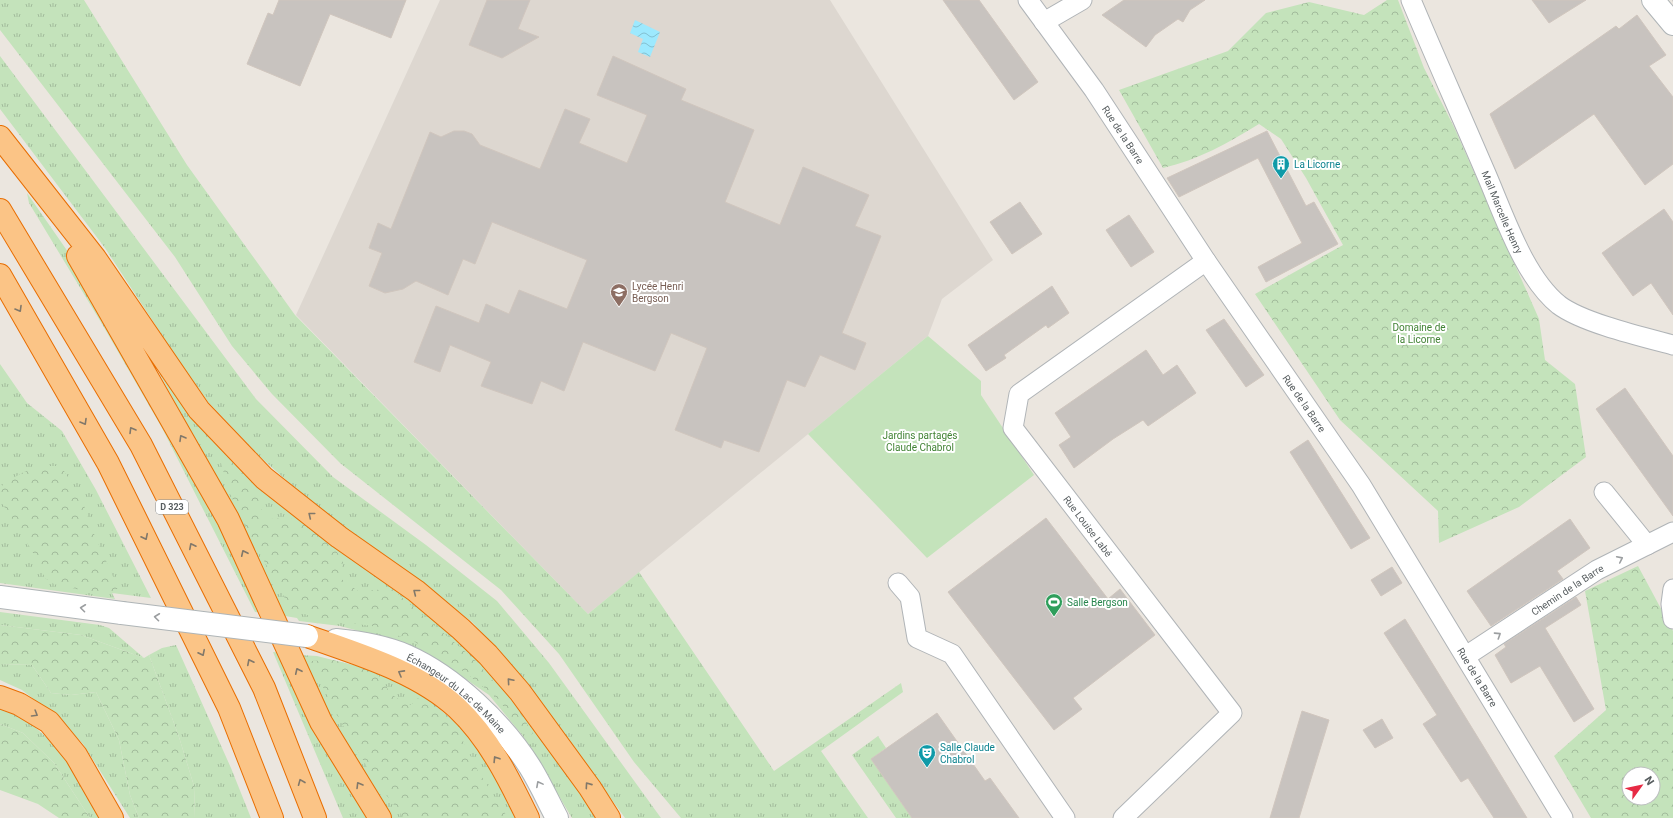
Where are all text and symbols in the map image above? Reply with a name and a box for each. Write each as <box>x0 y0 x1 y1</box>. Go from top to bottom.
street label: Rue de la Barre <box>1100 104 1146 166</box>
building icon: La Licorne <box>1271 154 1291 179</box>
place label: La Licorne <box>1294 159 1340 170</box>
street label: Mail Marcelle Henry <box>1479 169 1525 256</box>
place label: Lycée Henri Bergson <box>632 281 684 304</box>
school or university icon: Lycée Henri Bergson <box>609 282 629 307</box>
one-way arrow <box>15 305 22 312</box>
park label: Domaine de la Licorne <box>1392 322 1446 345</box>
street label: Rue de la Barre <box>1280 373 1328 434</box>
one-way arrow <box>80 418 87 425</box>
one-way arrow <box>130 427 137 434</box>
park label: Jardins partagés Claude Chabrol <box>883 430 957 453</box>
one-way arrow <box>179 435 186 442</box>
street label: Rue Louise Labé <box>1061 494 1114 559</box>
road number: D 323 <box>156 500 188 514</box>
one-way arrow <box>309 513 316 520</box>
one-way arrow <box>140 533 147 540</box>
one-way arrow <box>189 543 197 550</box>
one-way arrow <box>240 549 248 556</box>
one-way arrow <box>1616 556 1623 563</box>
street label: Chemin de la Barre <box>1529 563 1605 618</box>
one-way arrow <box>414 589 421 596</box>
sports icon: Salle Bergson <box>1044 592 1064 617</box>
place label: Salle Bergson <box>1067 597 1128 608</box>
one-way arrow <box>80 604 86 613</box>
one-way arrow <box>154 613 160 622</box>
one-way arrow <box>1494 633 1501 640</box>
street label: Rue de la Barre <box>1455 646 1499 709</box>
one-way arrow <box>197 649 205 657</box>
street label: Échangeur du Lac de Maine <box>405 651 507 735</box>
one-way arrow <box>247 659 255 666</box>
one-way arrow <box>295 667 303 675</box>
one-way arrow <box>398 670 406 678</box>
one-way arrow <box>508 678 515 686</box>
one-way arrow <box>31 709 38 716</box>
place label: Salle Claude Chabrol <box>940 742 995 765</box>
theatre icon: Salle Claude Chabrol <box>917 743 937 768</box>
one-way arrow <box>494 756 501 763</box>
north arrow <box>1621 766 1661 806</box>
text: N <box>1641 774 1657 788</box>
one-way arrow <box>297 778 305 785</box>
one-way arrow <box>536 781 544 788</box>
one-way arrow <box>357 782 364 789</box>
one-way arrow <box>586 783 593 790</box>

